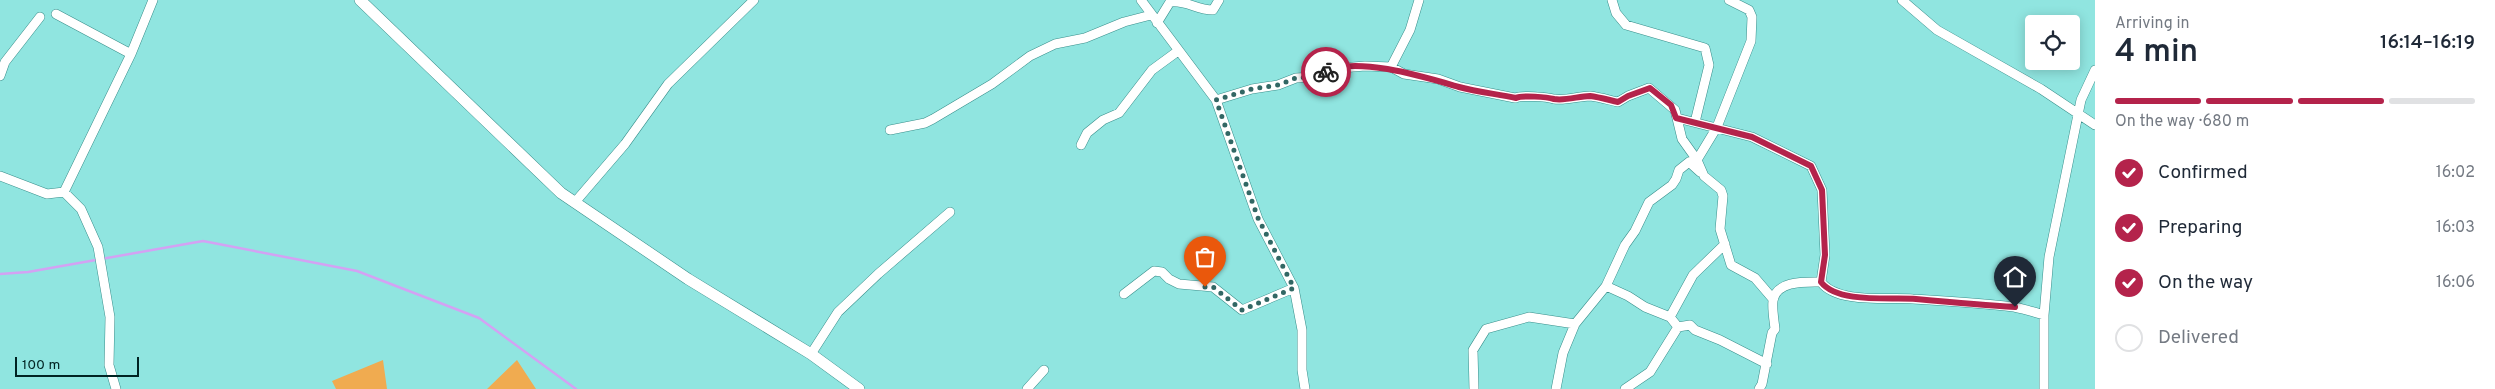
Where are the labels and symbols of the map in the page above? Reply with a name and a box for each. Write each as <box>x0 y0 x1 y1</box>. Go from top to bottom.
courier <box>1301 47 1351 97</box>
pin <box>1184 236 1226 287</box>
pin <box>1994 256 2036 307</box>
scale bar <box>15 354 139 377</box>

